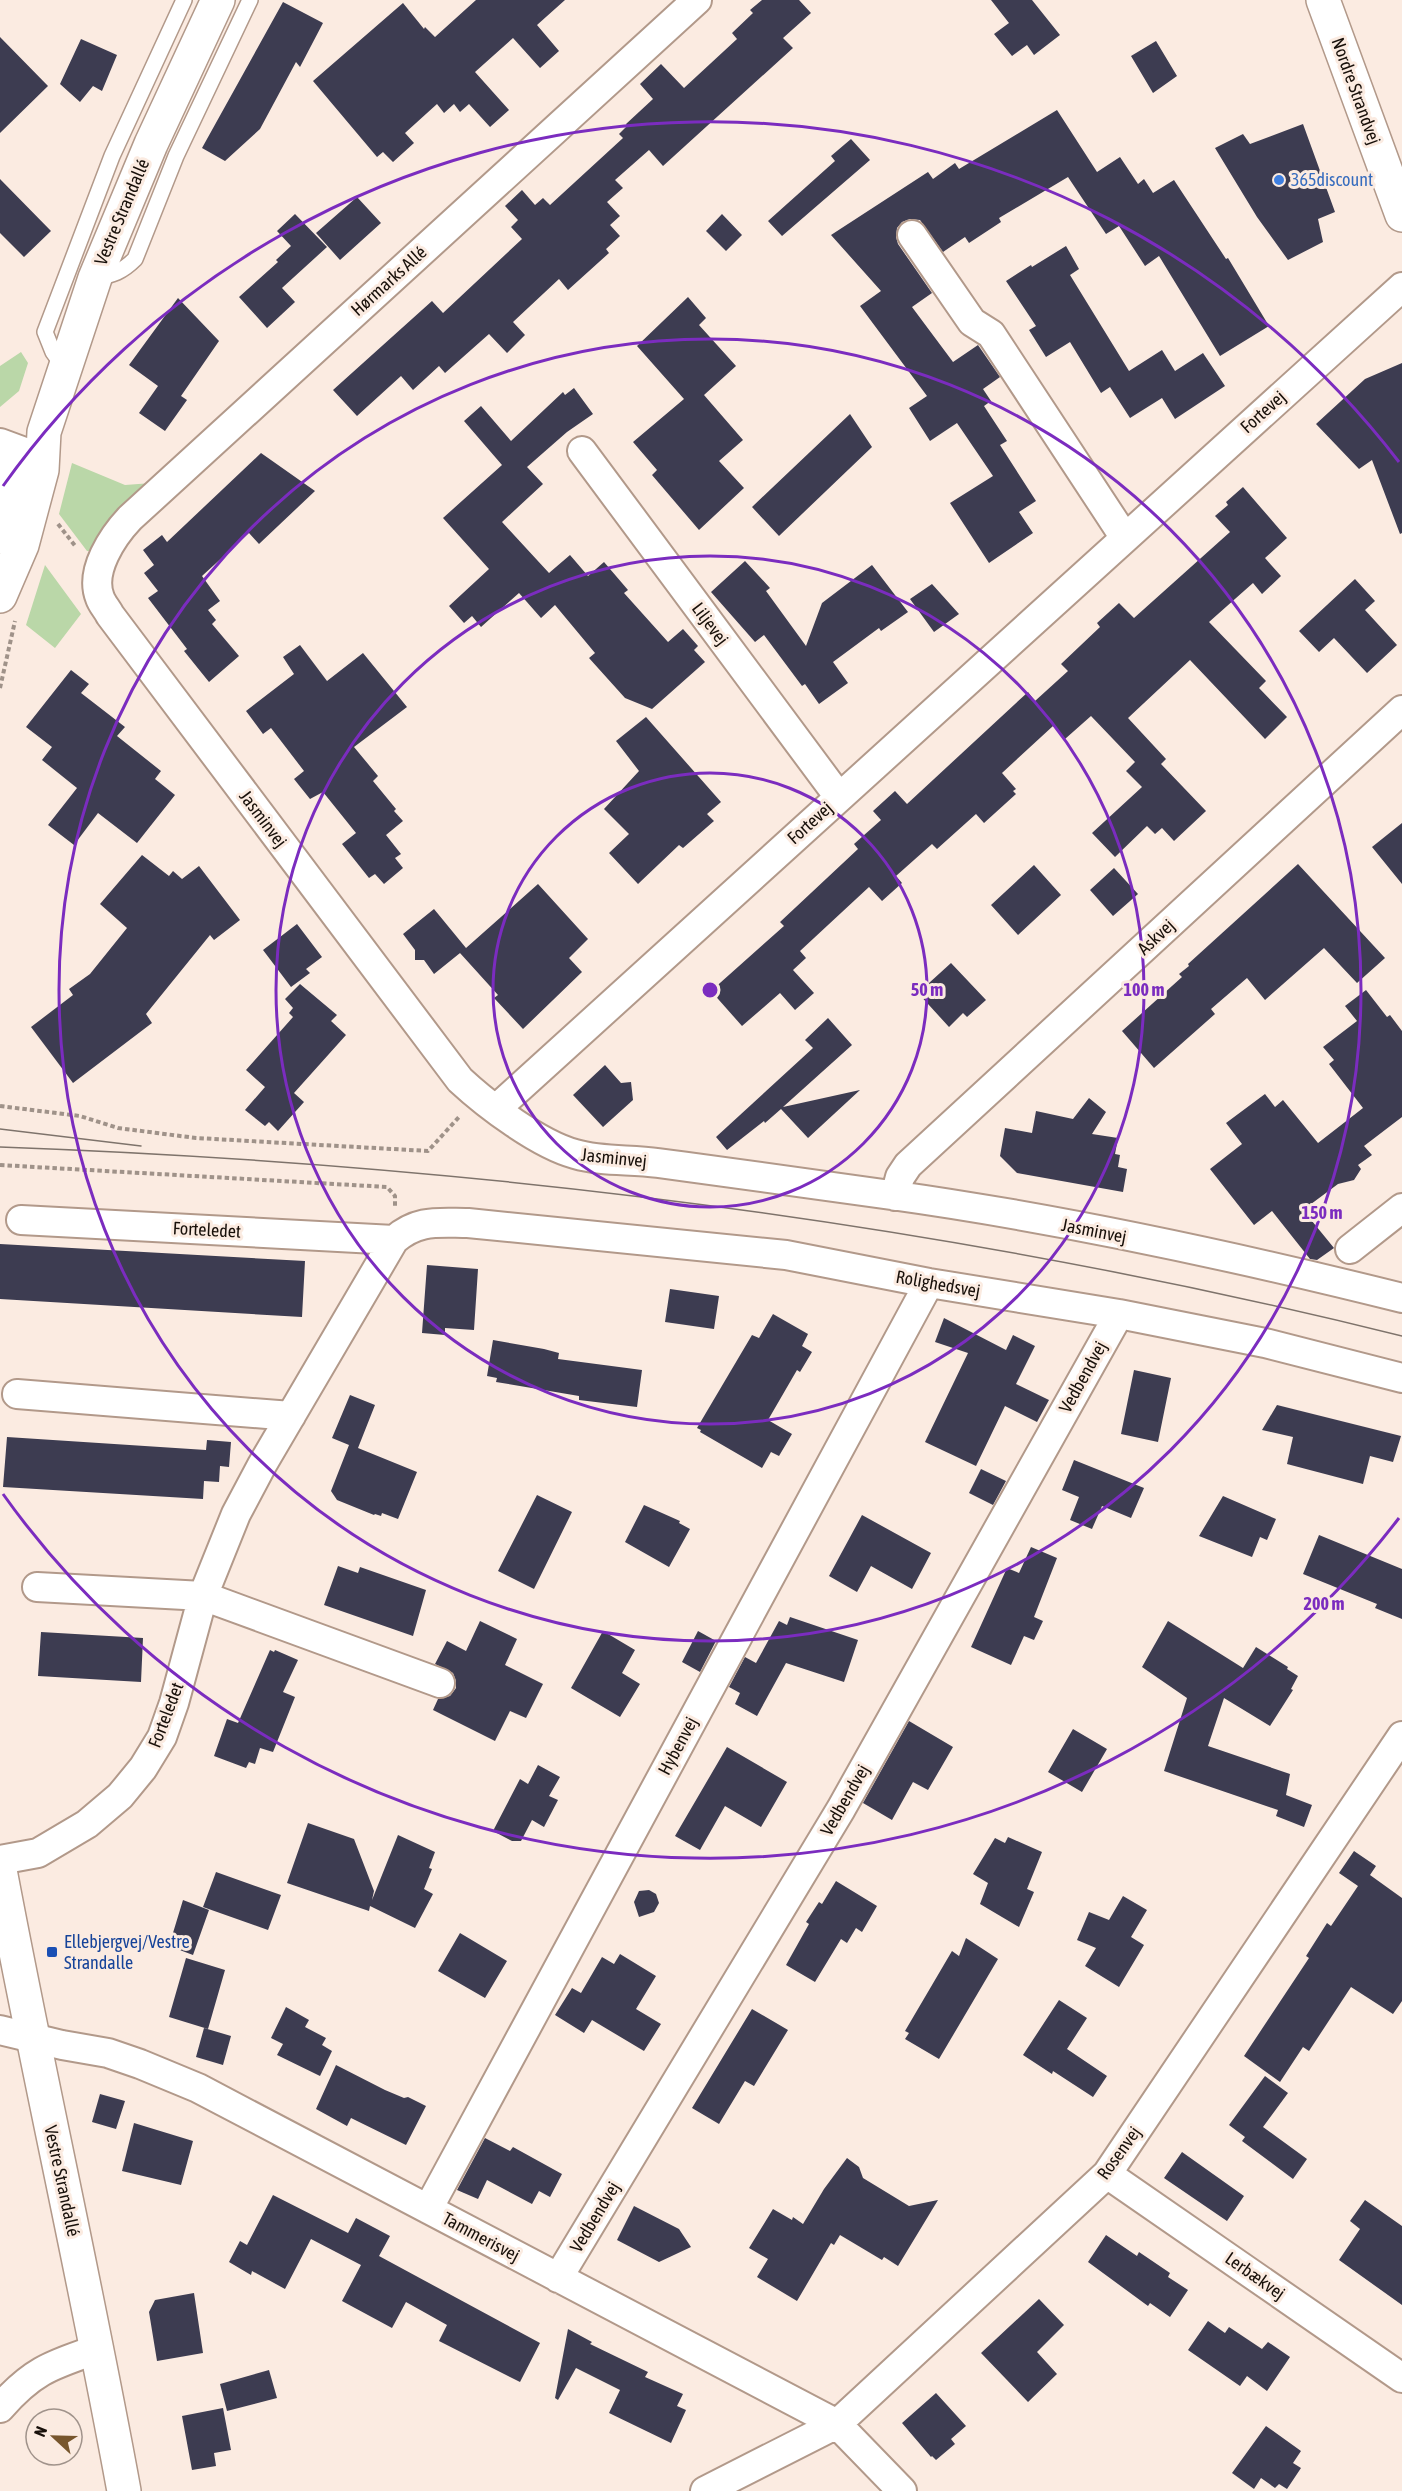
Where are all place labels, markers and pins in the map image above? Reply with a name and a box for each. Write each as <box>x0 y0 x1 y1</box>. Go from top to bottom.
place label: 365discount <box>1291 169 1373 190</box>
marker: 365discount <box>1272 173 1286 187</box>
centre of rings <box>700 980 720 1000</box>
place label: Ellebjergvej/Vestre Strandalle <box>64 1931 190 1973</box>
marker: Ellebjergvej/Vestre Strandalle <box>45 1945 59 1959</box>

